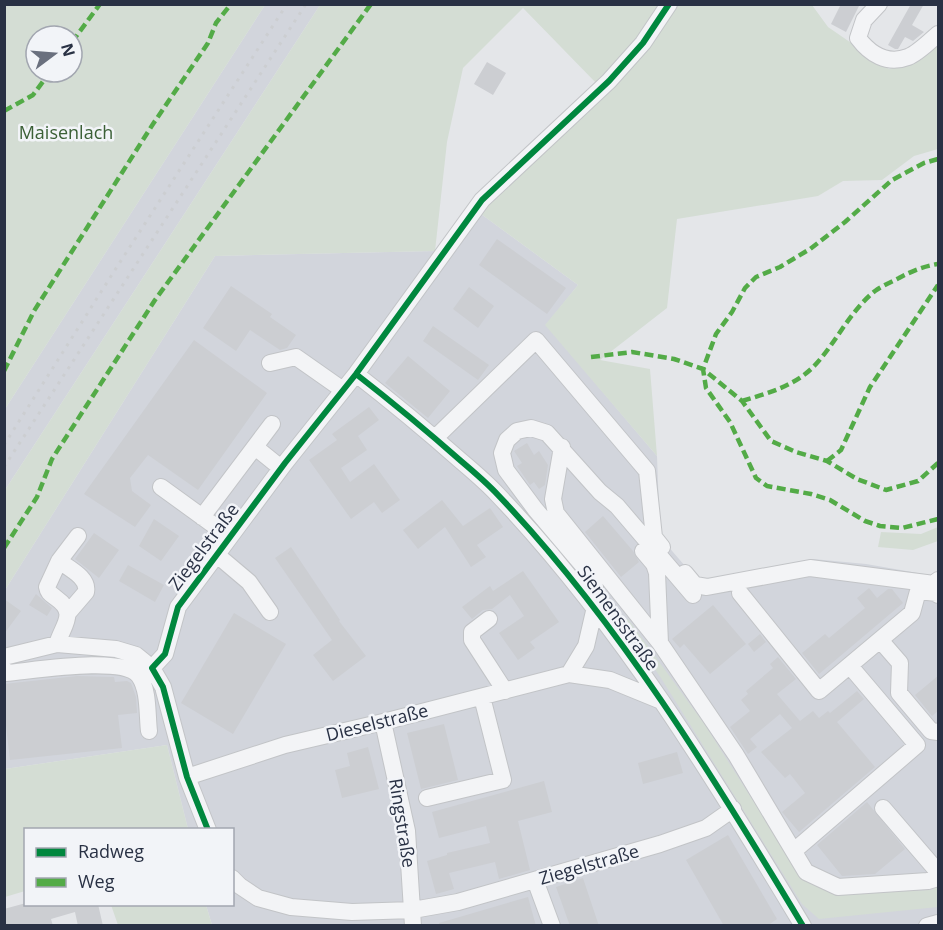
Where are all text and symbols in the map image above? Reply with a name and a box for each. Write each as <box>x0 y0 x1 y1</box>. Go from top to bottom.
north arrow <box>24 24 84 84</box>
text: N <box>56 41 81 59</box>
park label: Maisenlach <box>19 120 113 144</box>
street label: Ziegelstraße <box>163 498 244 595</box>
street label: Siemensstraße <box>572 560 665 675</box>
street label: Dieselstraße <box>323 698 430 746</box>
street label: Ringstraße <box>384 776 422 869</box>
legend <box>24 828 234 906</box>
street label: Ziegelstraße <box>536 838 642 890</box>
text: Radweg <box>78 839 144 863</box>
text: Weg <box>78 869 115 893</box>

